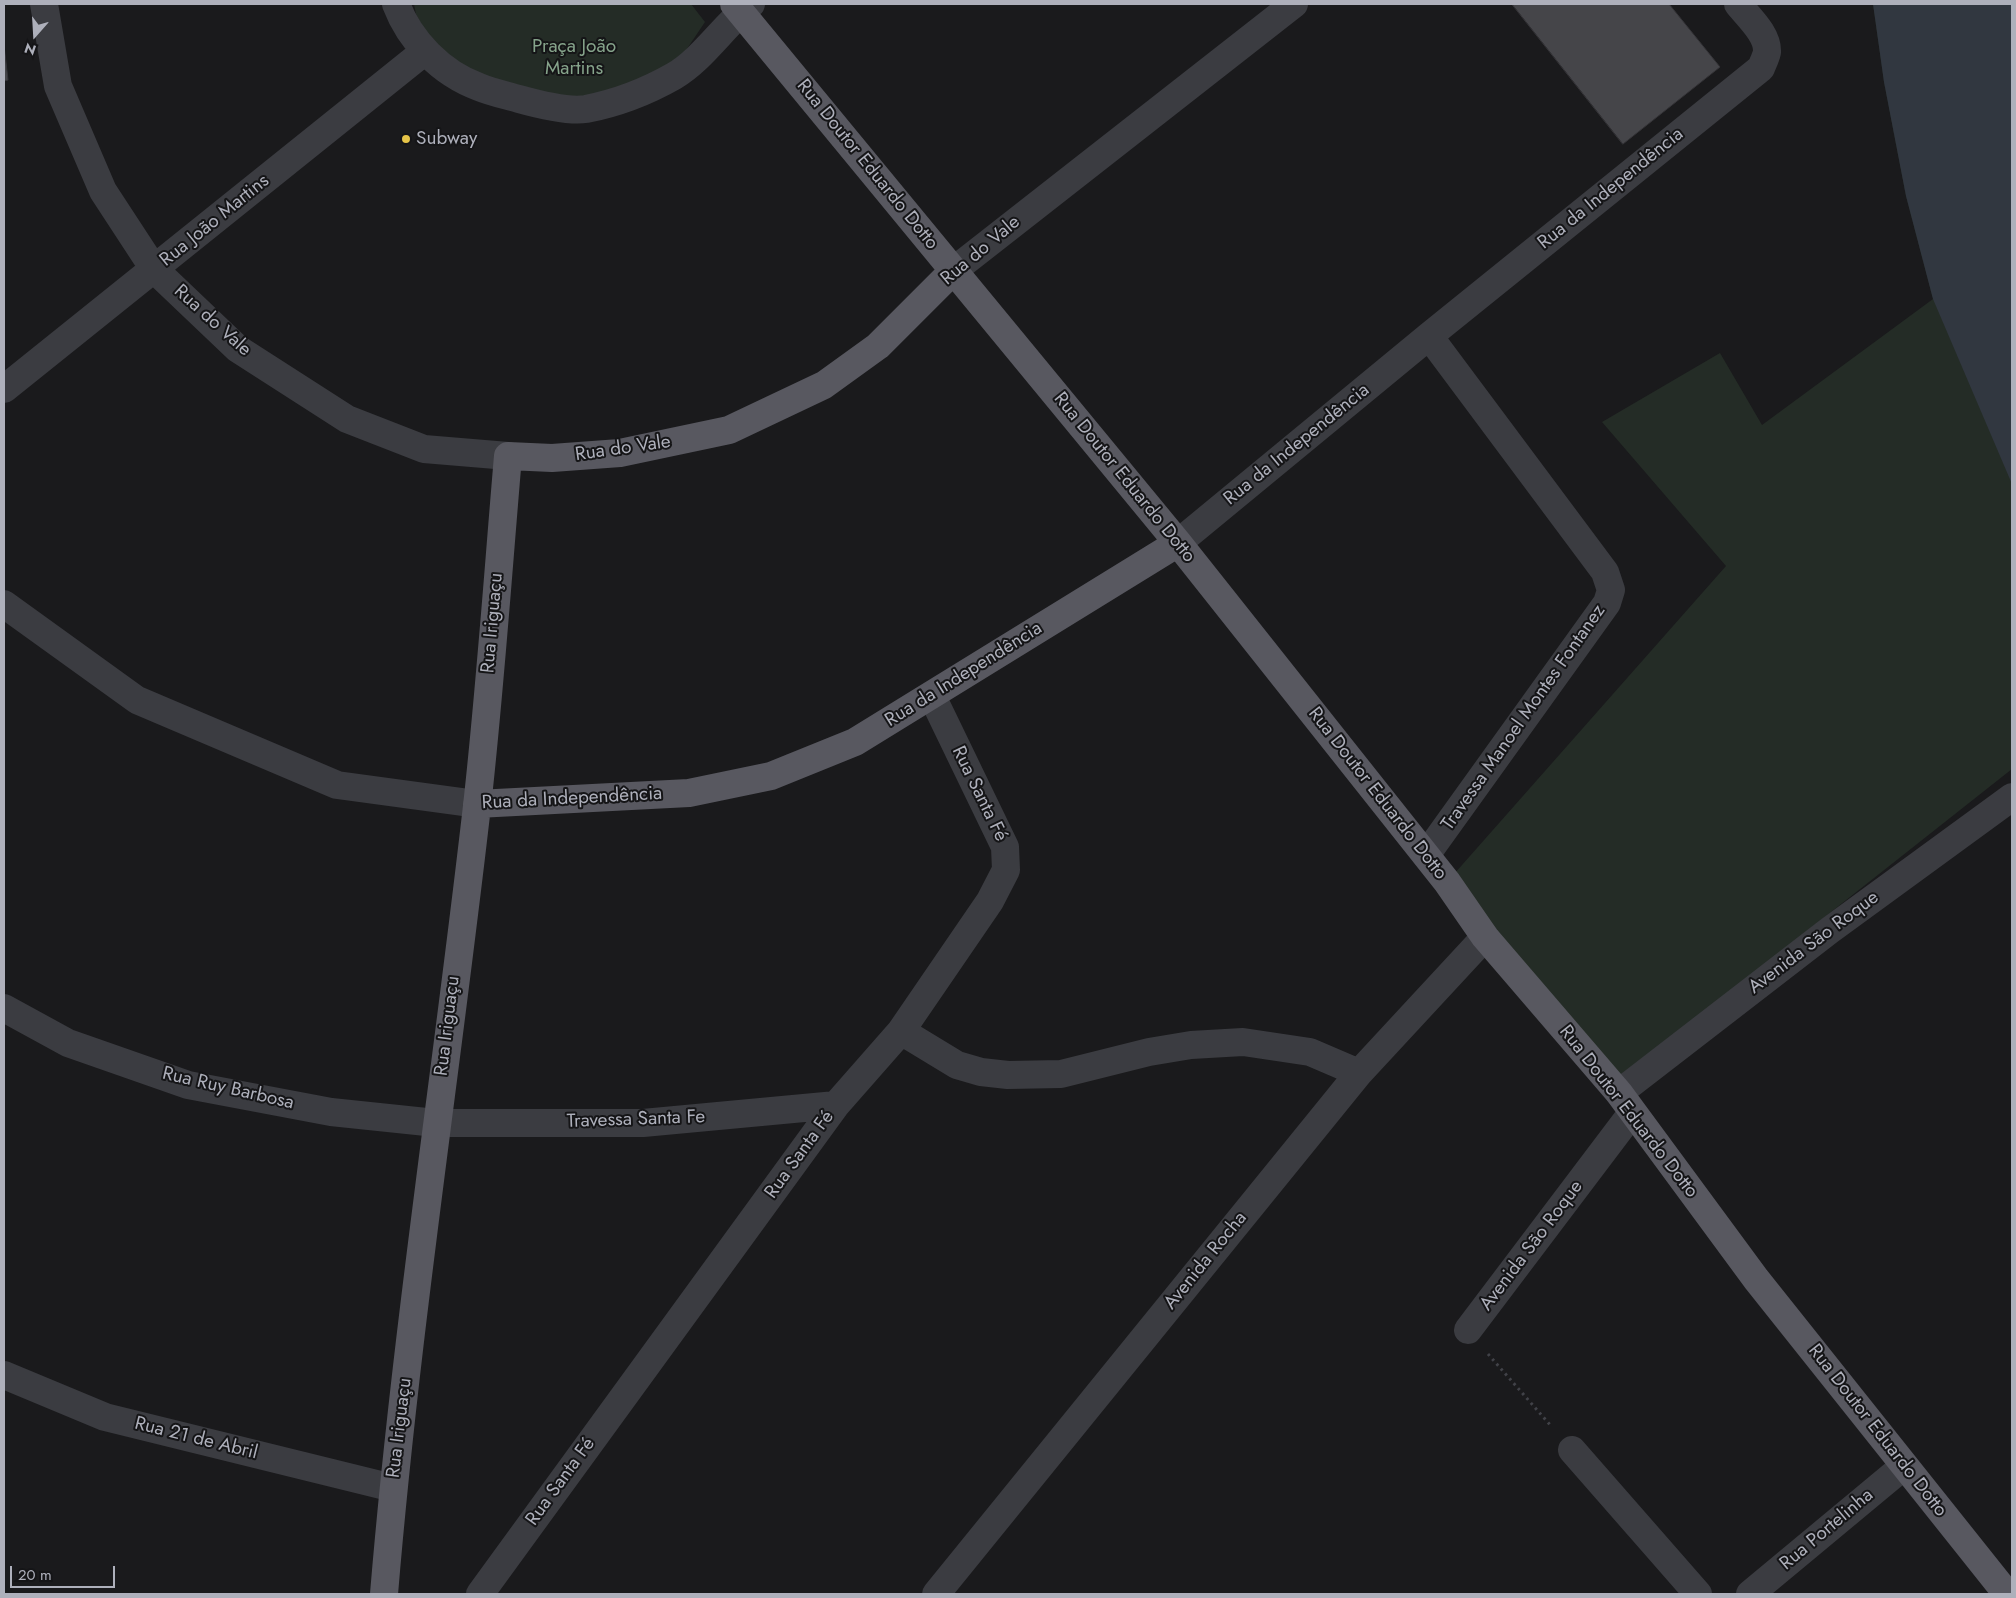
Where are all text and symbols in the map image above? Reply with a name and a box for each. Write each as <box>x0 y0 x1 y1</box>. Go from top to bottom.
north arrow <box>10 10 60 60</box>
park label: Praça João Martins <box>532 36 616 80</box>
text: N <box>22 38 39 60</box>
street label: Rua Doutor Eduardo Dotto <box>791 75 943 255</box>
street label: Rua da Independência <box>1534 123 1688 255</box>
place label: Subway <box>416 128 477 150</box>
marker: Subway <box>400 133 412 145</box>
street label: Rua João Martins <box>156 170 274 272</box>
street label: Rua do Vale <box>937 211 1025 291</box>
street label: Rua do Vale <box>169 280 255 362</box>
street label: Rua da Independência <box>1220 379 1374 511</box>
street label: Rua Doutor Eduardo Dotto <box>1048 388 1200 568</box>
street label: Rua do Vale <box>574 431 672 467</box>
street label: Rua Iriguaçu <box>477 572 509 674</box>
street label: Travessa Manoel Montes Fontanez <box>1437 601 1611 835</box>
street label: Rua da Independência <box>881 617 1047 733</box>
street label: Rua Doutor Eduardo Dotto <box>1303 703 1451 885</box>
street label: Rua Santa Fé <box>946 743 1012 845</box>
street label: Rua da Independência <box>481 783 663 815</box>
street label: Avenida São Roque <box>1744 887 1884 999</box>
street label: Rua Iriguaçu <box>431 975 465 1077</box>
street label: Rua Doutor Eduardo Dotto <box>1554 1021 1702 1203</box>
street label: Rua Ruy Barbosa <box>160 1063 296 1115</box>
street label: Travessa Santa Fe <box>566 1106 706 1134</box>
street label: Rua Santa Fé <box>760 1107 840 1203</box>
street label: Avenida São Roque <box>1476 1176 1588 1316</box>
street label: Avenida Rocha <box>1160 1207 1252 1315</box>
street label: Rua Doutor Eduardo Dotto <box>1803 1340 1951 1522</box>
street label: Rua Iriguaçu <box>383 1377 417 1479</box>
street label: Rua 21 de Abril <box>132 1413 260 1465</box>
street label: Rua Santa Fé <box>521 1434 601 1530</box>
street label: Rua Portelinha <box>1776 1484 1878 1576</box>
scale bar <box>12 1556 118 1588</box>
text: 20 m <box>18 1564 52 1586</box>

